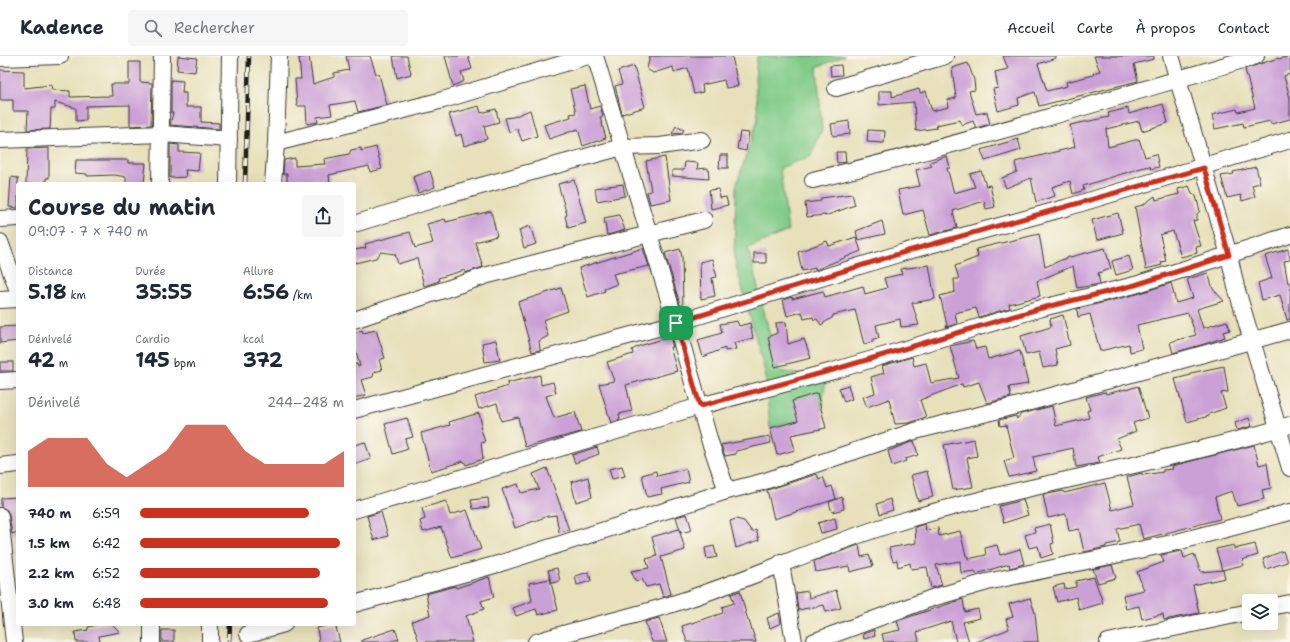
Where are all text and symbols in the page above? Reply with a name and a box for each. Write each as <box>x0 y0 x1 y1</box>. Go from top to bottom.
search box <box>128 10 408 46</box>
text: Kadence <box>20 15 104 40</box>
icon: search <box>142 17 164 39</box>
text: Rechercher <box>174 18 255 38</box>
text: Accueil <box>1007 19 1055 37</box>
text: Carte <box>1077 19 1113 37</box>
text: À propos <box>1135 19 1196 37</box>
text: Contact <box>1218 19 1270 37</box>
text: Course du matin <box>28 193 215 222</box>
button: share <box>302 195 344 237</box>
text: 09:07 · 7 × 740 m <box>28 223 148 240</box>
text: Distance <box>28 264 73 279</box>
text: Durée <box>135 264 166 279</box>
text: Allure <box>243 264 274 279</box>
text: 5.18 <box>28 279 67 305</box>
text: 35:55 <box>135 279 192 305</box>
text: 6:56 <box>243 279 289 305</box>
text: km <box>67 288 86 303</box>
text: /km <box>289 288 313 303</box>
pin <box>659 306 693 340</box>
icon: arrive <box>665 312 687 334</box>
text: Dénivelé <box>28 332 72 347</box>
text: Cardio <box>135 332 170 347</box>
text: kcal <box>243 332 264 347</box>
text: 42 <box>28 347 55 373</box>
text: 145 <box>135 347 170 373</box>
text: 372 <box>243 347 283 373</box>
text: m <box>55 356 68 371</box>
text: bpm <box>170 356 196 371</box>
text: Dénivelé <box>28 394 80 411</box>
text: 244–248 m <box>267 394 344 411</box>
text: 740 m <box>28 505 71 522</box>
text: 6:59 <box>92 505 120 522</box>
text: 1.5 km <box>28 535 70 552</box>
text: 6:42 <box>92 535 121 552</box>
text: 2.2 km <box>28 565 74 582</box>
text: 6:52 <box>92 565 120 582</box>
map controls <box>1242 594 1278 630</box>
button: layers <box>1242 594 1278 630</box>
text: 3.0 km <box>28 595 74 612</box>
text: 6:48 <box>92 595 121 612</box>

